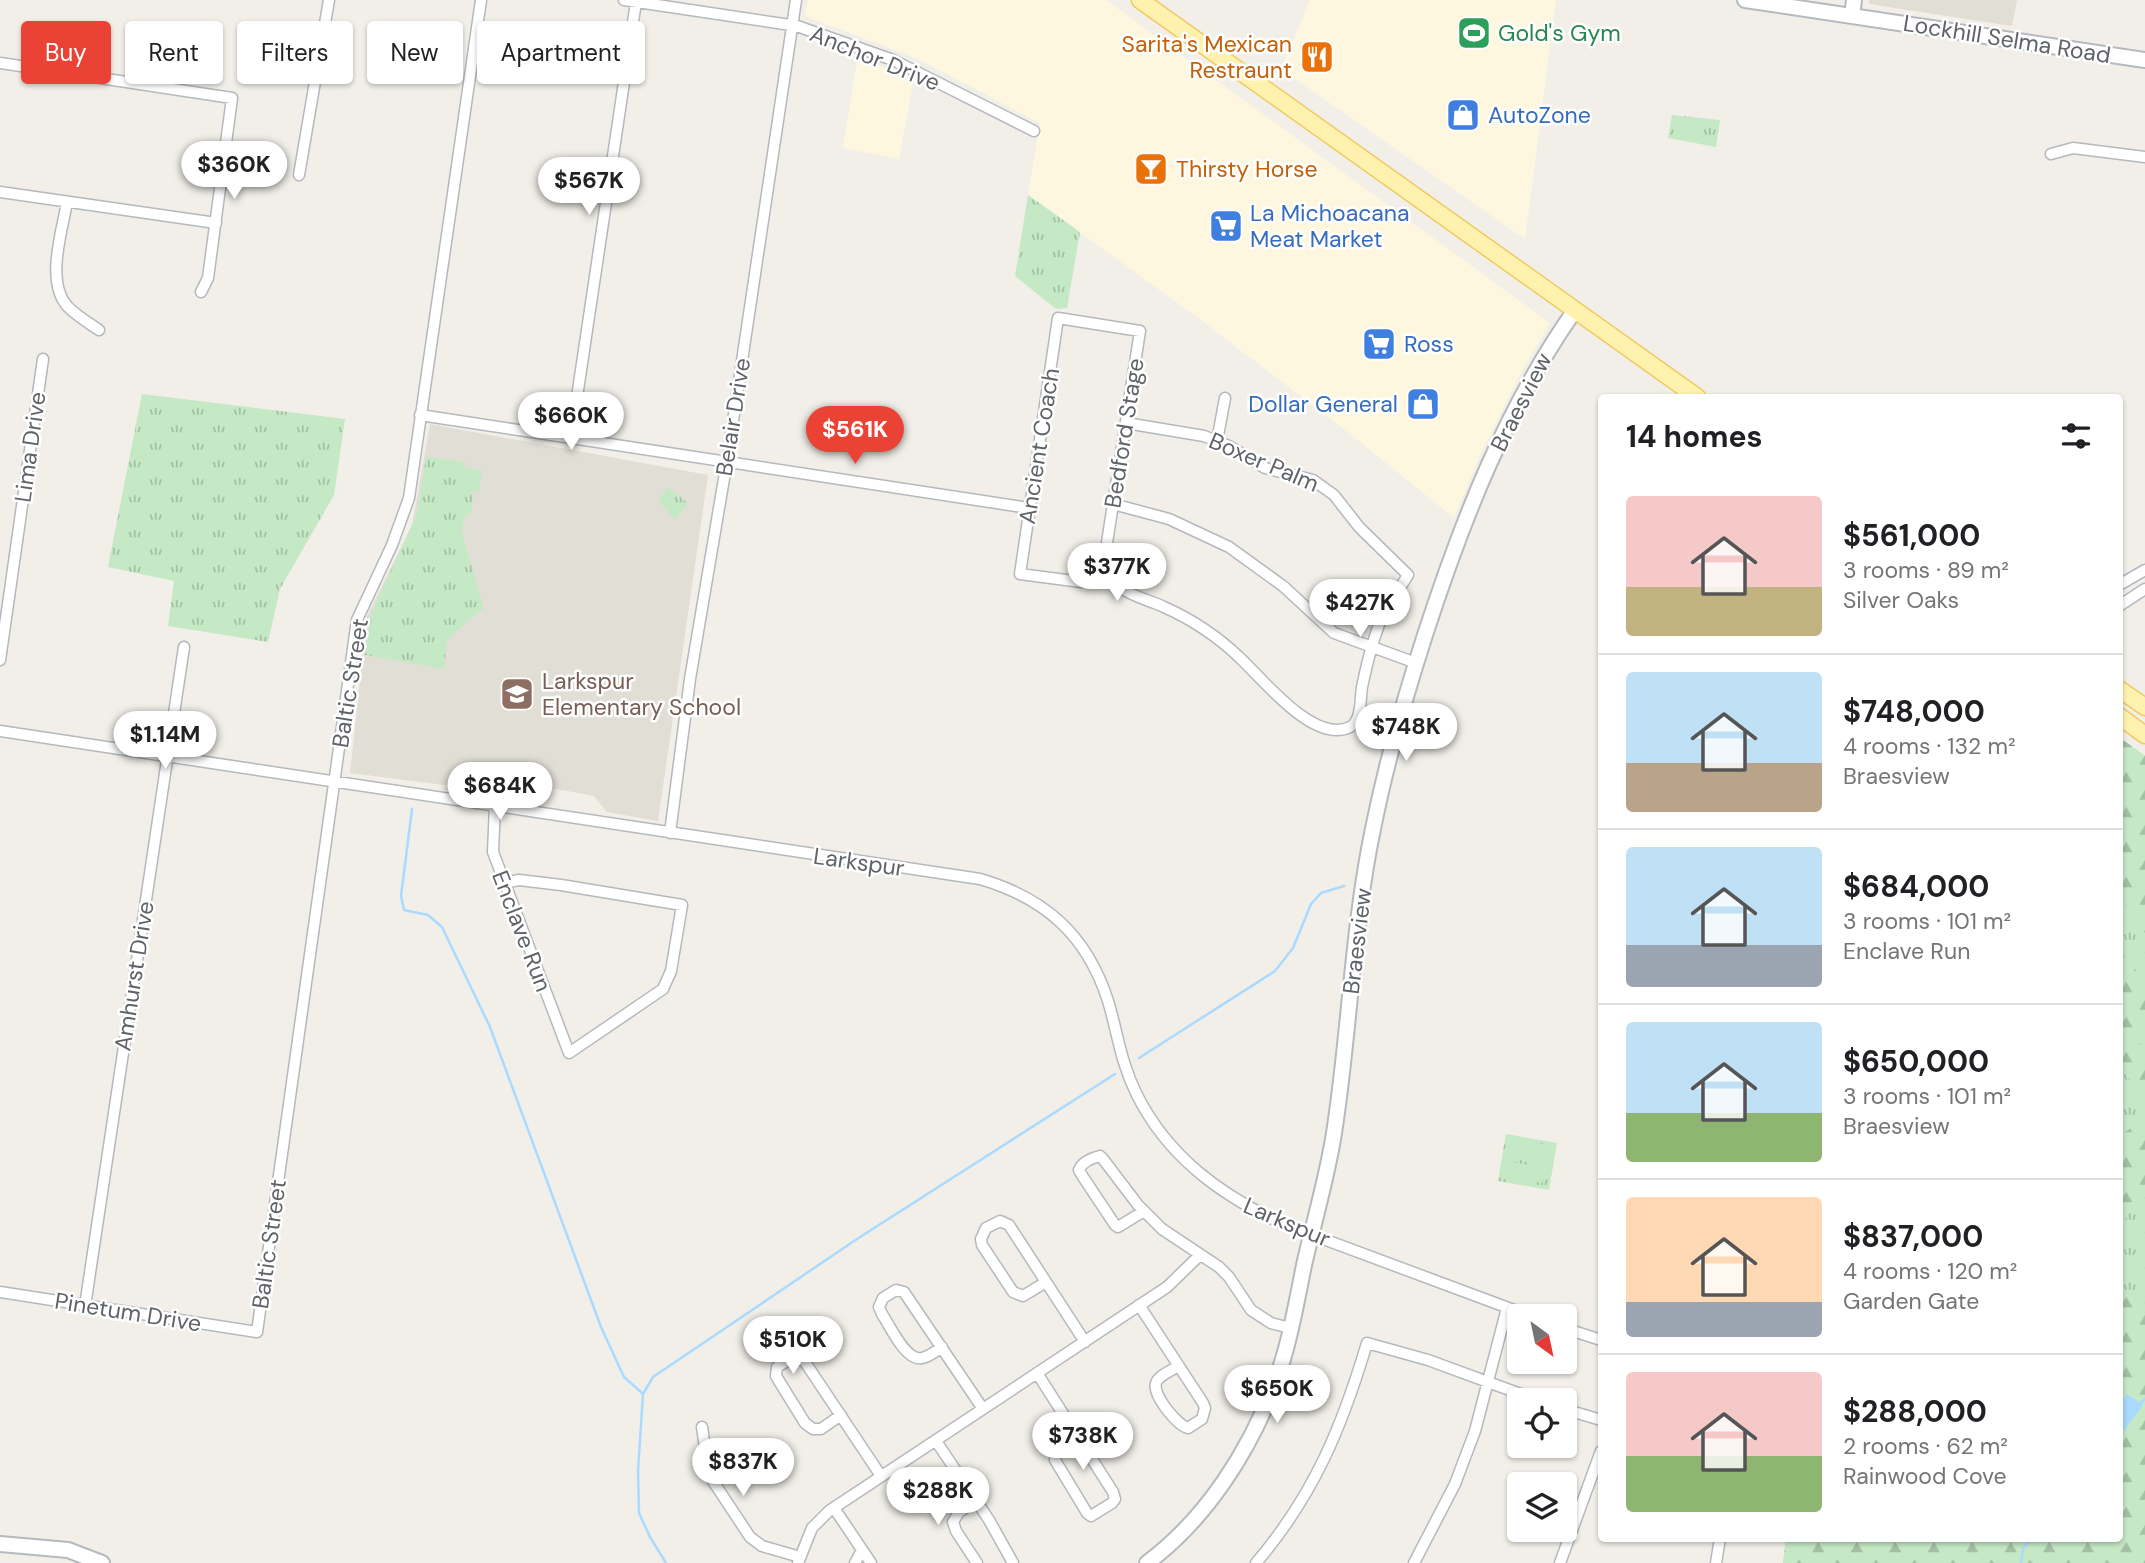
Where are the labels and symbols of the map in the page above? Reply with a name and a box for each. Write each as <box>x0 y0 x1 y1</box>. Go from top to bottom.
street label: Lockhill Selma Road <box>1901 8 2113 70</box>
sports icon: Gold's Gym <box>1455 14 1493 52</box>
street label: Anchor Drive <box>806 18 944 98</box>
place label: Gold's Gym <box>1498 18 1621 48</box>
place label: Sarita's Mexican Restraunt <box>1122 29 1292 85</box>
restaurant icon: Sarita's Mexican Restraunt <box>1298 38 1336 76</box>
shop icon: AutoZone <box>1444 96 1482 134</box>
place label: AutoZone <box>1488 100 1591 130</box>
pin: $360K <box>185 142 283 201</box>
bar icon: Thirsty Horse <box>1132 150 1170 188</box>
place label: Thirsty Horse <box>1176 154 1318 184</box>
pin: $567K <box>540 158 638 217</box>
place label: La Michoacana Meat Market <box>1250 198 1410 254</box>
supermarket icon: La Michoacana Meat Market <box>1207 207 1245 245</box>
supermarket icon: Ross <box>1360 325 1398 363</box>
place label: Ross <box>1404 329 1454 359</box>
street label: Braesview <box>1483 348 1559 456</box>
street label: Belair Drive <box>709 356 757 478</box>
street label: Bedford Stage <box>1097 356 1151 510</box>
street label: Ancient Coach <box>1012 366 1066 526</box>
shop icon: Dollar General <box>1404 385 1442 423</box>
place label: Dollar General <box>1248 389 1398 419</box>
street label: Lima Drive <box>7 390 53 504</box>
pin: $660K <box>522 392 620 452</box>
pin: $561K <box>806 406 904 466</box>
street label: Boxer Palm <box>1204 425 1324 499</box>
pin: $377K <box>1068 544 1166 603</box>
pin: $427K <box>1311 580 1409 639</box>
street label: Baltic Street <box>325 616 375 750</box>
place label: Larkspur Elementary School <box>542 666 741 722</box>
school or university icon: Larkspur Elementary School <box>498 675 536 713</box>
pin: $748K <box>1357 704 1455 763</box>
pin: $1.14M <box>108 712 222 771</box>
pin: $684K <box>451 762 549 822</box>
street label: Larkspur <box>812 841 906 883</box>
street label: Enclave Run <box>485 866 559 996</box>
street label: Braesview <box>1336 886 1378 996</box>
street label: Amhurst Drive <box>107 899 161 1053</box>
street label: Baltic Street <box>245 1177 293 1311</box>
street label: Larkspur <box>1239 1190 1335 1254</box>
street label: Pinetum Drive <box>53 1286 203 1338</box>
north arrow <box>1507 1304 1577 1374</box>
pin: $510K <box>744 1316 842 1376</box>
pin: $650K <box>1228 1366 1326 1425</box>
pin: $738K <box>1034 1412 1132 1472</box>
pin: $837K <box>694 1438 792 1498</box>
pin: $288K <box>889 1468 987 1527</box>

